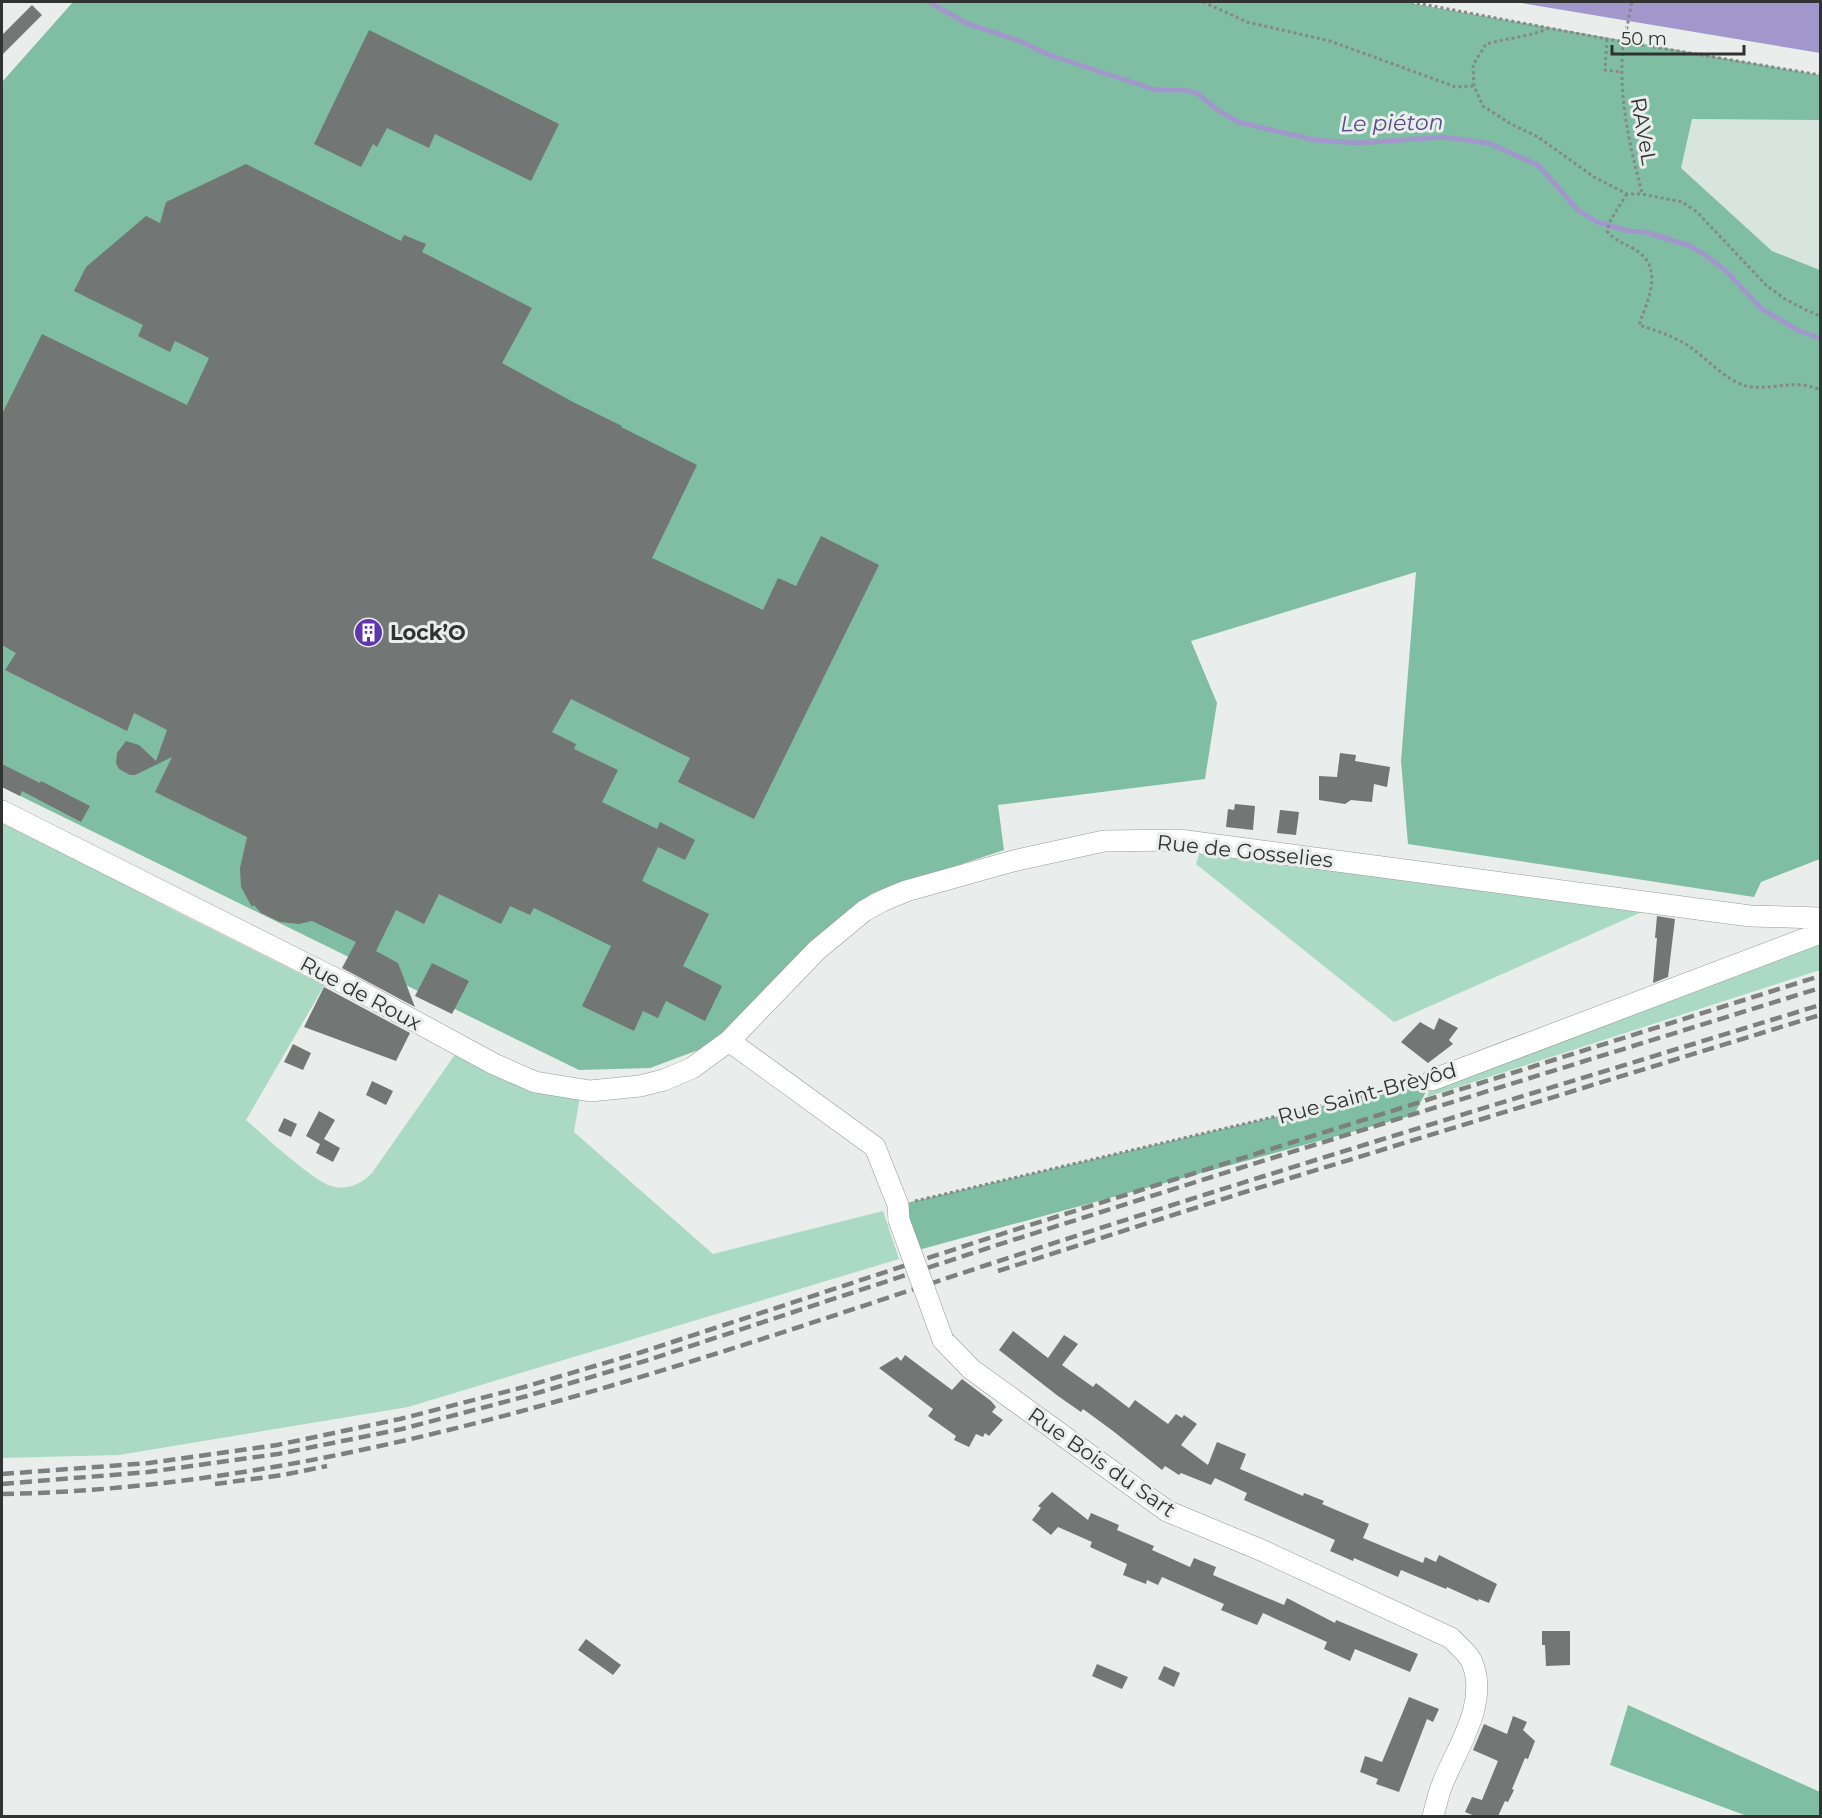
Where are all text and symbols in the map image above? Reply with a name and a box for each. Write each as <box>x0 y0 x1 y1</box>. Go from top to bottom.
scale bar <box>1612 18 1744 56</box>
text: 50 m <box>1621 28 1667 50</box>
street label: RAVeL <box>1626 95 1662 167</box>
water label: Le piéton <box>1340 109 1444 137</box>
building icon: Lock’O <box>353 616 385 648</box>
place label: Lock’O <box>390 620 466 645</box>
street label: Rue de Gosselies <box>1156 829 1334 873</box>
street label: Rue de Roux <box>296 951 426 1035</box>
street label: Rue Saint-Brèyôd <box>1275 1057 1459 1129</box>
street label: Rue Bois du Sart <box>1023 1402 1181 1522</box>

